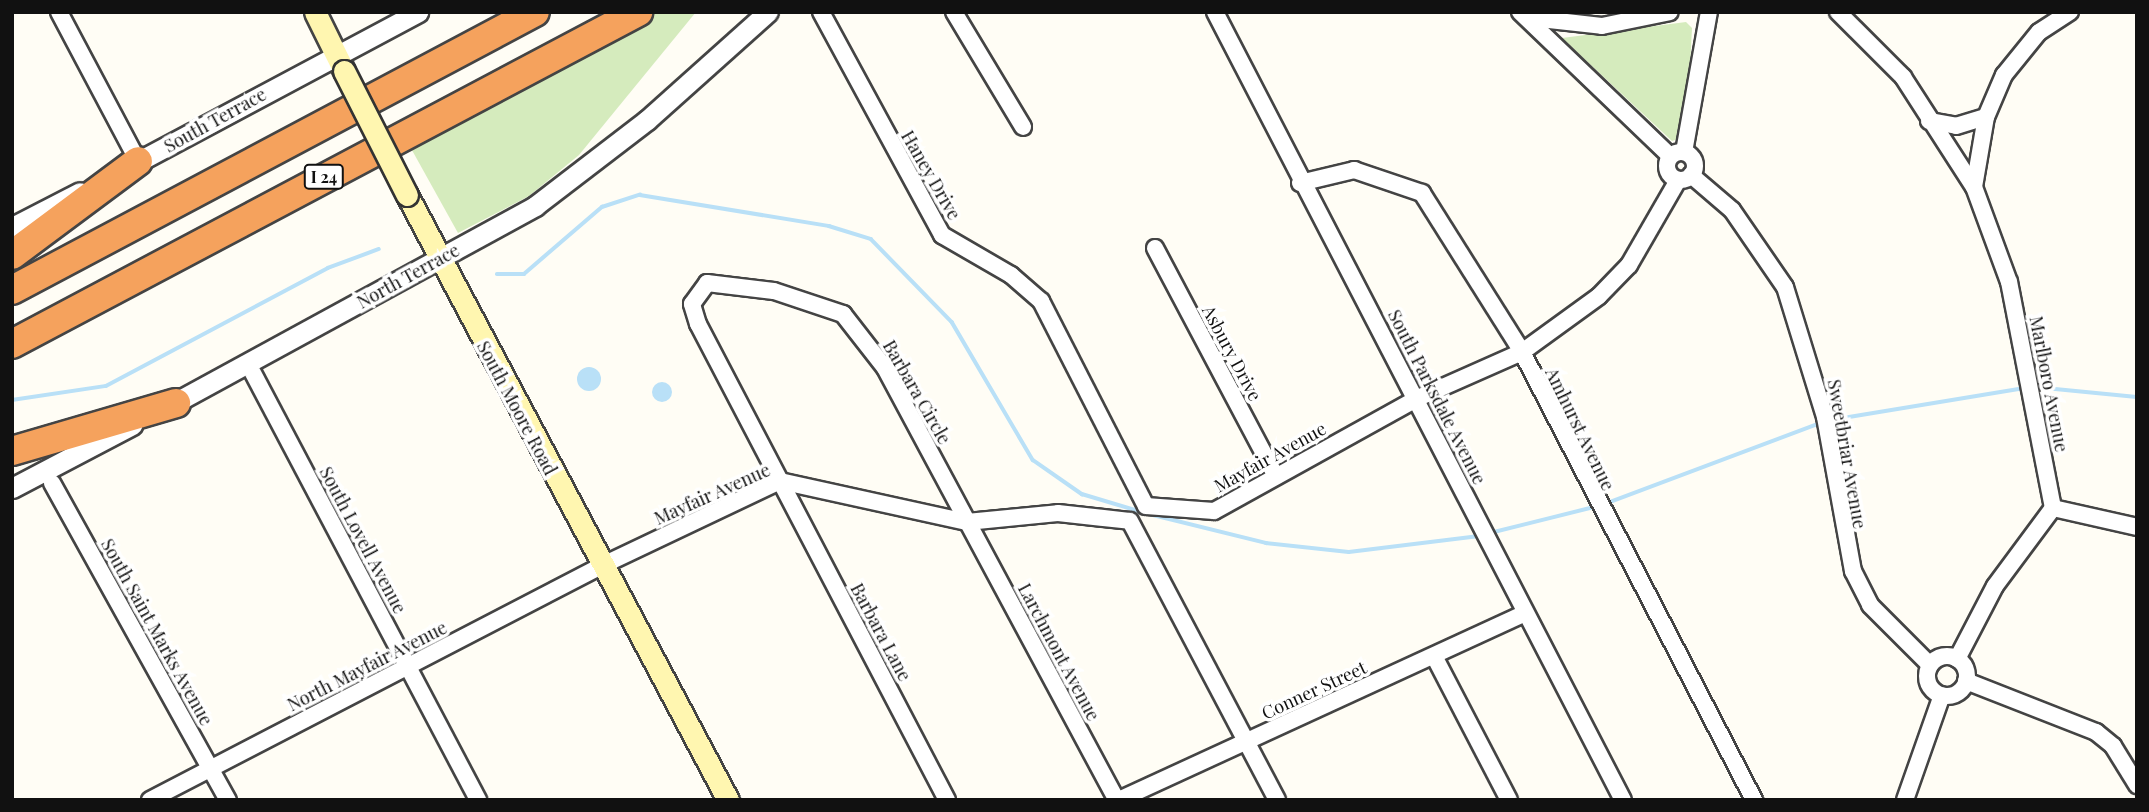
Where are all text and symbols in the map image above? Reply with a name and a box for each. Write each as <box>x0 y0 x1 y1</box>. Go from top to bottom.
street label: South Terrace <box>160 83 270 157</box>
street label: Haney Drive <box>897 126 965 224</box>
road number: I 24 <box>303 164 345 190</box>
street label: North Terrace <box>353 239 463 313</box>
street label: Asbury Drive <box>1198 301 1266 405</box>
street label: South Parksdale Avenue <box>1383 306 1491 488</box>
street label: Marlboro Avenue <box>2025 314 2073 454</box>
street label: Barbara Circle <box>879 336 955 448</box>
street label: South Moore Road <box>473 337 561 479</box>
street label: Amhurst Avenue <box>1541 364 1619 494</box>
street label: Sweetbriar Avenue <box>1823 377 1871 531</box>
street label: Mayfair Avenue <box>1210 417 1330 497</box>
street label: Mayfair Avenue <box>650 459 774 529</box>
street label: South Lovell Avenue <box>315 463 411 617</box>
street label: South Saint Marks Avenue <box>96 534 218 730</box>
street label: Barbara Lane <box>846 579 916 685</box>
street label: Larchmont Avenue <box>1013 579 1105 725</box>
street label: North Mayfair Avenue <box>283 616 451 716</box>
street label: Conner Street <box>1258 656 1370 724</box>

